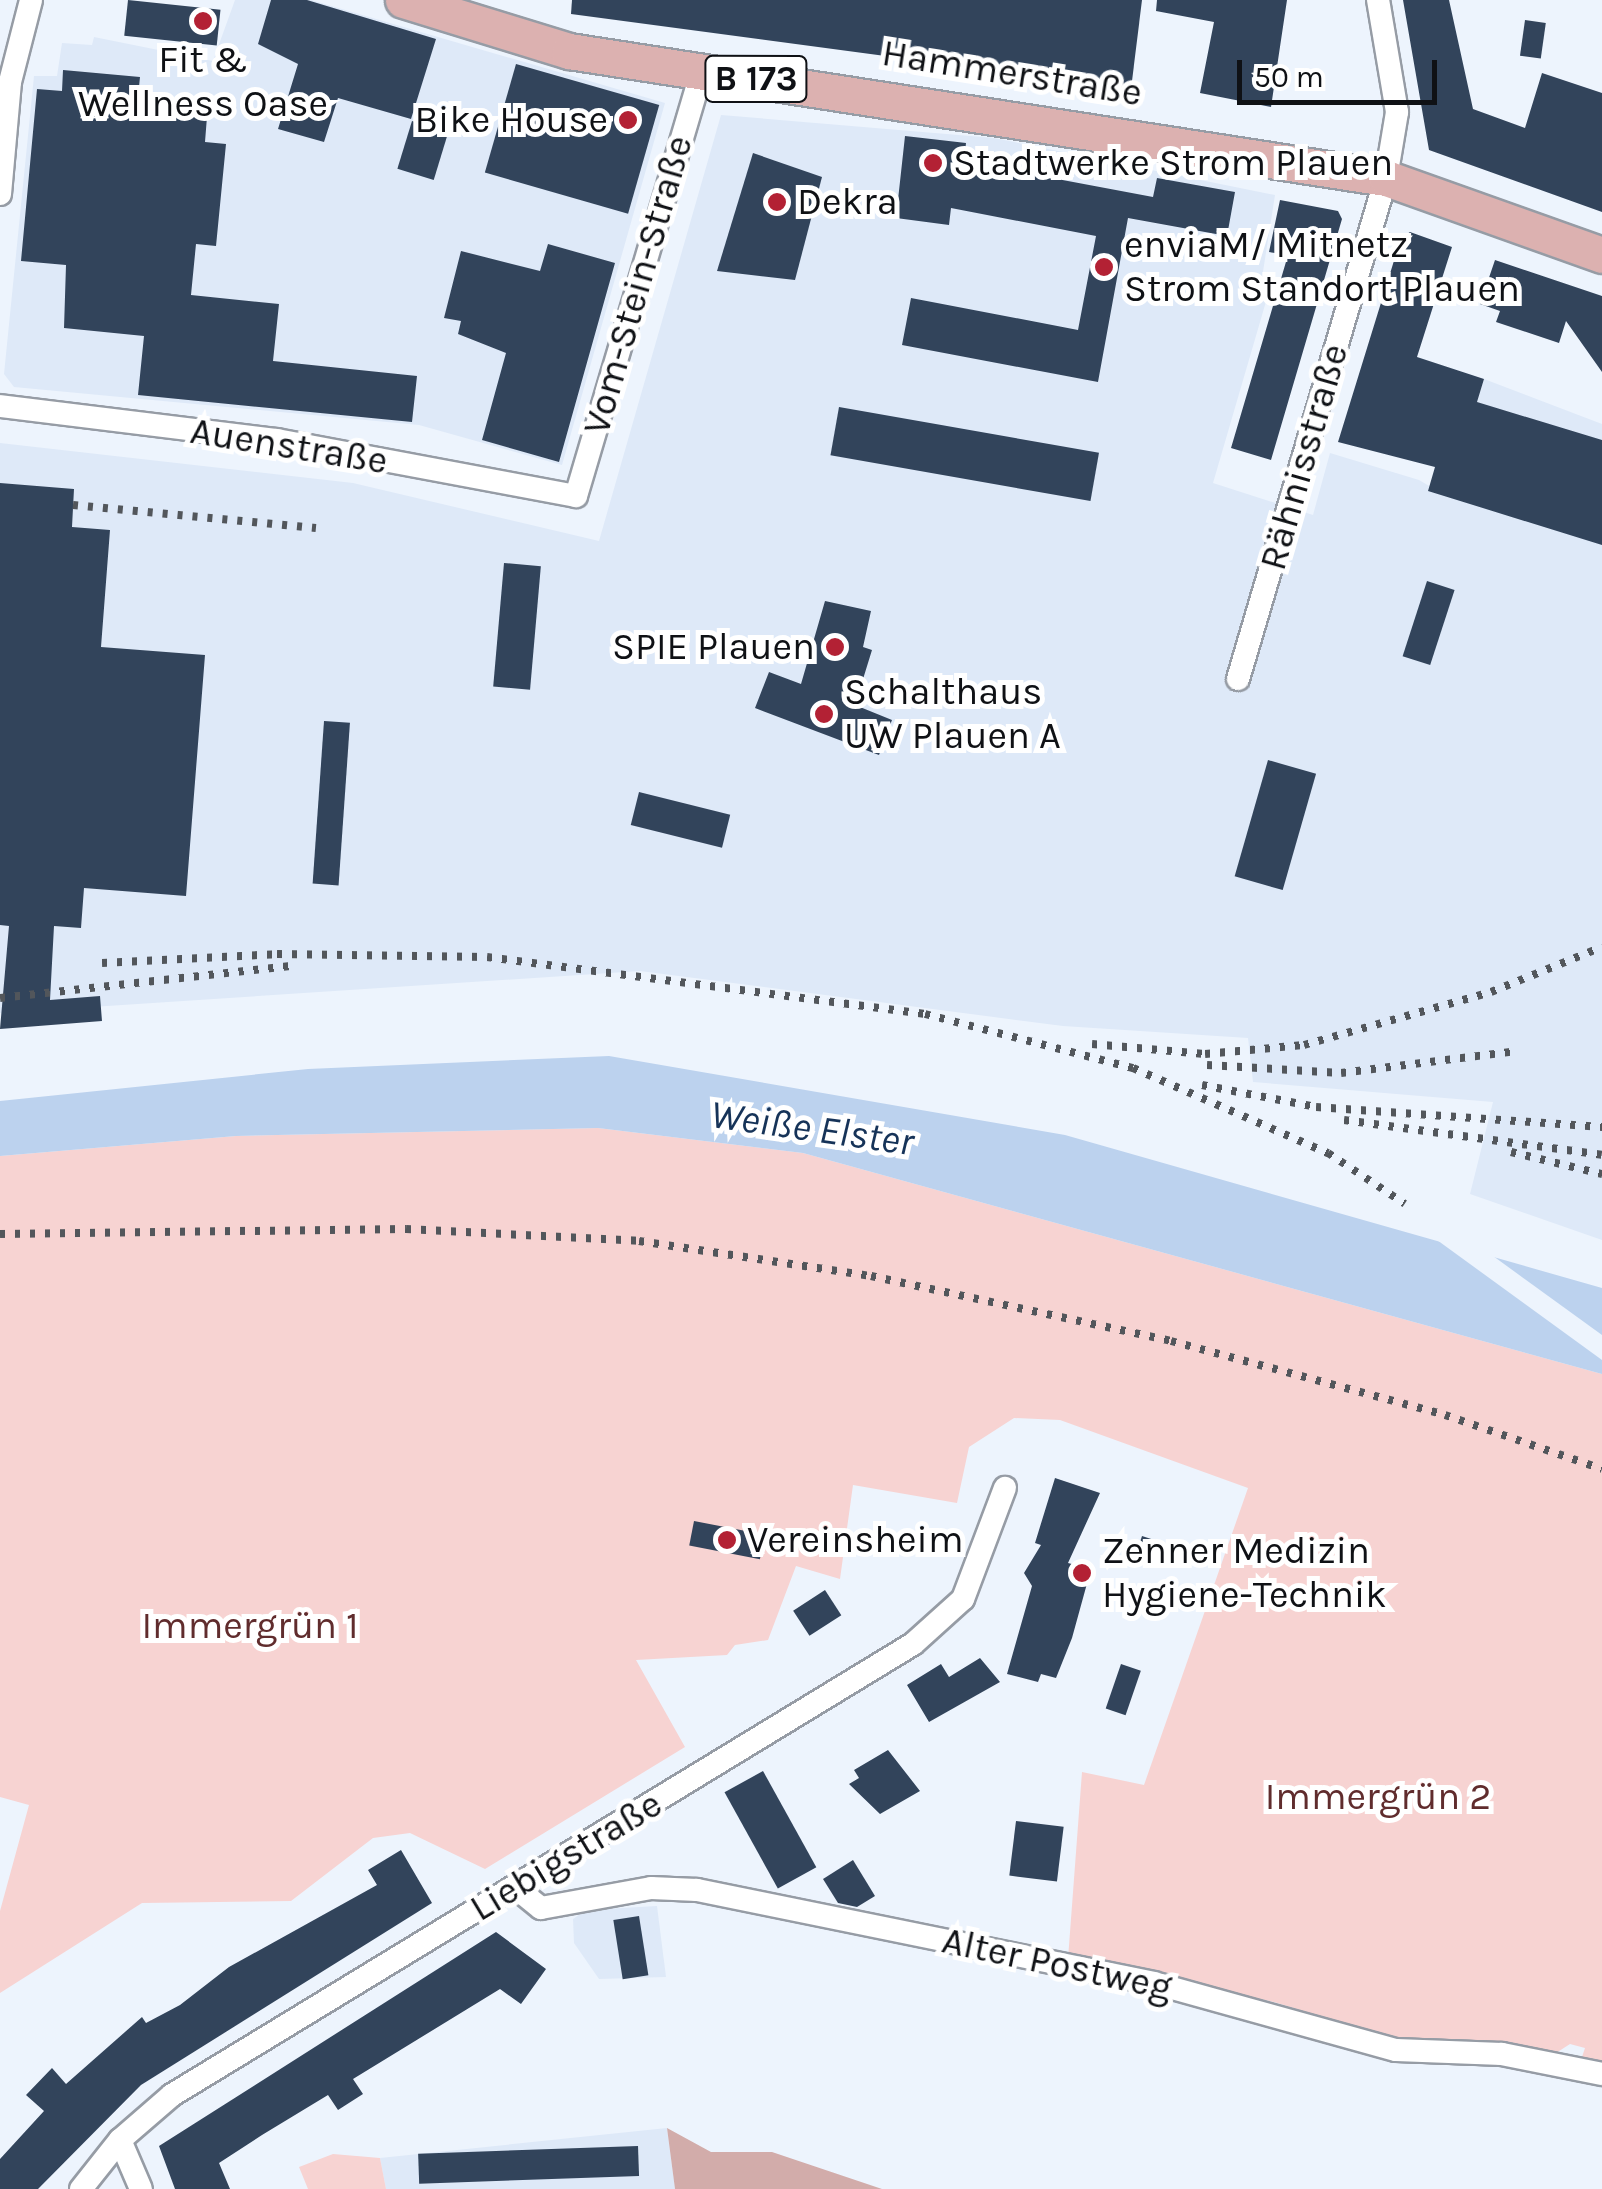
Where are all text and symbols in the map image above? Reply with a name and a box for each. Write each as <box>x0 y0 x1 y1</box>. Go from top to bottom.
marker: Fit & Wellness Oase <box>192 10 214 32</box>
street label: Hammerstraße <box>879 30 1145 116</box>
place label: Fit & Wellness Oase <box>78 37 328 126</box>
scale bar <box>1242 40 1442 102</box>
road number: B 173 <box>704 49 808 109</box>
text: 50 m <box>1254 59 1324 95</box>
place label: Bike House <box>414 97 608 143</box>
marker: Bike House <box>617 109 639 131</box>
street label: Vom-Stein-Straße <box>574 130 702 440</box>
place label: Stadtwerke Strom Plauen <box>953 140 1393 186</box>
marker: Stadtwerke Strom Plauen <box>922 152 944 174</box>
place label: Dekra <box>797 179 898 225</box>
marker: Dekra <box>766 191 788 213</box>
place label: enviaM/ Mitnetz Strom Standort Plauen <box>1124 222 1520 312</box>
marker: enviaM/ Mitnetz Strom Standort Plauen <box>1093 256 1115 278</box>
street label: Rähnisstraße <box>1250 339 1358 575</box>
street label: Auenstraße <box>187 408 391 484</box>
place label: SPIE Plauen <box>612 624 815 670</box>
marker: SPIE Plauen <box>824 636 846 658</box>
place label: Schalthaus UW Plauen A <box>844 669 1061 758</box>
marker: Schalthaus UW Plauen A <box>813 703 835 725</box>
water label: Weiße Elster <box>707 1090 917 1166</box>
place label: Vereinsheim <box>747 1517 963 1563</box>
place label: Zenner Medizin Hygiene-Technik <box>1102 1528 1387 1618</box>
marker: Vereinsheim <box>716 1529 738 1551</box>
marker: Zenner Medizin Hygiene-Technik <box>1071 1562 1093 1584</box>
park label: Immergrün 1 <box>141 1603 359 1649</box>
park label: Immergrün 2 <box>1265 1774 1491 1820</box>
street label: Liebigstraße <box>462 1781 670 1931</box>
street label: Alter Postweg <box>938 1917 1176 2011</box>

